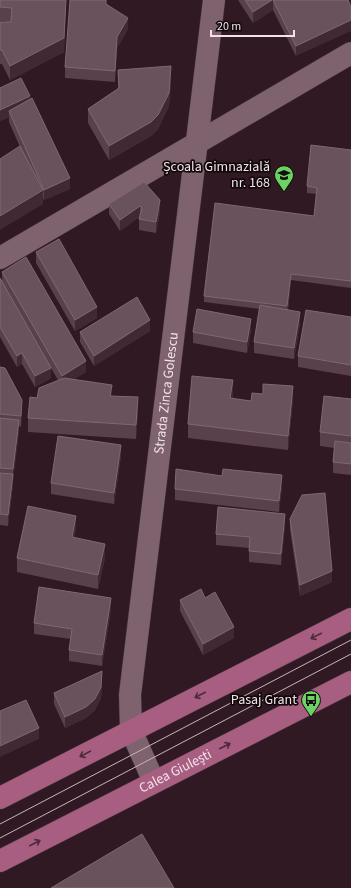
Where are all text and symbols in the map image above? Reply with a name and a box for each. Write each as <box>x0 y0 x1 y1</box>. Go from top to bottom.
scale bar <box>211 12 294 38</box>
text: 20 m <box>217 18 241 35</box>
place label: Școala Gimnazială nr. 168 <box>163 157 270 193</box>
school or university icon: Școala Gimnazială nr. 168 <box>273 164 295 192</box>
street label: Strada Zinca Golescu <box>149 331 184 455</box>
one-way arrow <box>310 633 322 640</box>
bus stop icon: Pasaj Grant <box>300 689 322 717</box>
place label: Pasaj Grant <box>231 690 297 710</box>
one-way arrow <box>194 691 206 699</box>
one-way arrow <box>219 742 231 749</box>
street label: Calea Giulești <box>136 745 215 798</box>
one-way arrow <box>79 751 91 758</box>
one-way arrow <box>29 839 41 846</box>

